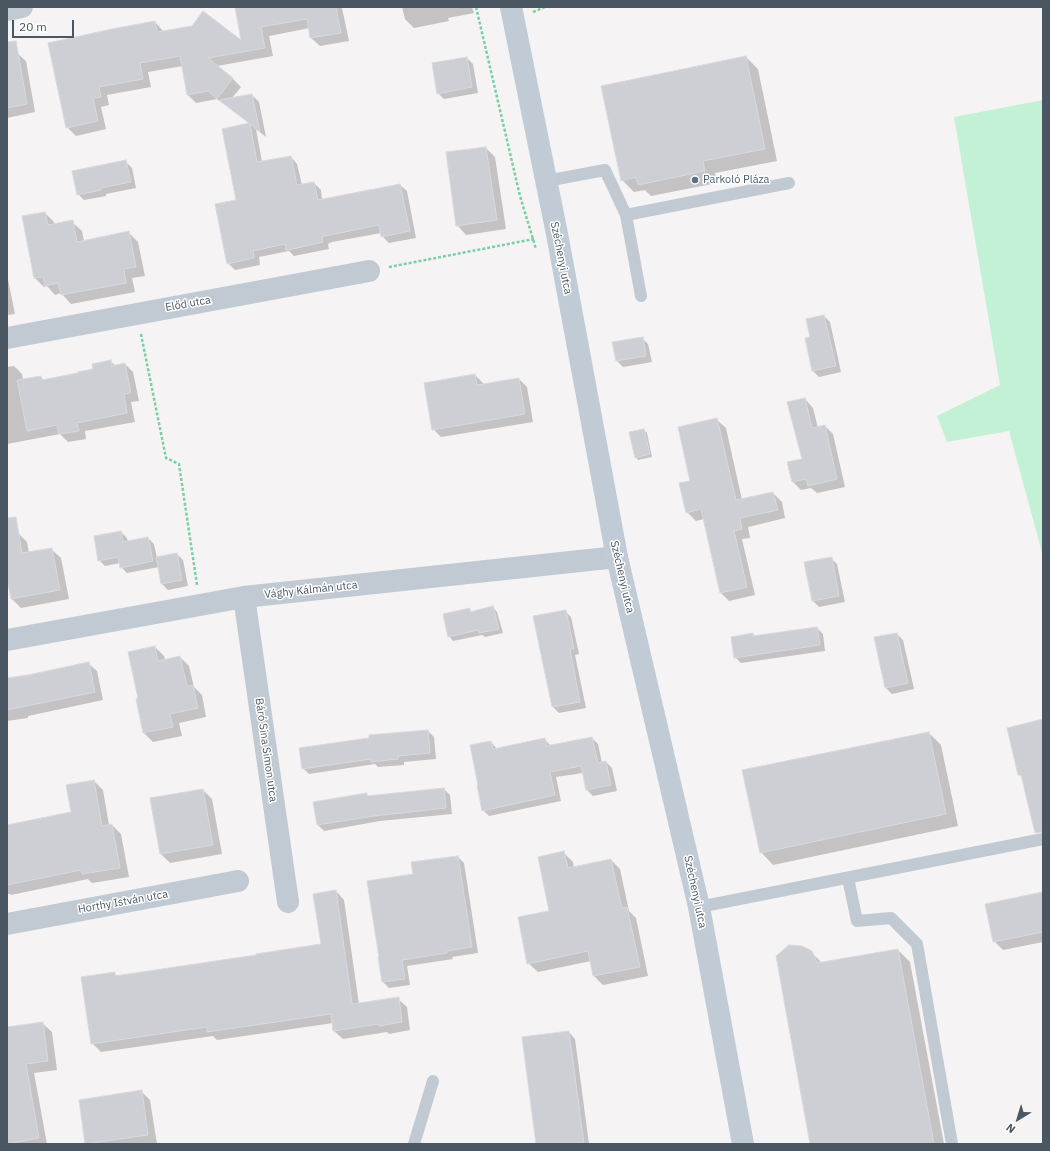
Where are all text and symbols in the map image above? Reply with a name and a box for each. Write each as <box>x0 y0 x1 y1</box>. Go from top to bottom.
scale bar <box>14 12 76 38</box>
text: 20 m <box>19 19 47 34</box>
place label: Parkoló Pláza <box>703 173 769 187</box>
marker: Parkoló Pláza <box>690 175 700 185</box>
street label: Széchenyi utca <box>547 221 575 295</box>
street label: Előd utca <box>164 294 212 314</box>
street label: Széchenyi utca <box>607 540 637 614</box>
street label: Vághy Kálmán utca <box>264 579 358 601</box>
street label: Báró Sina Simon utca <box>252 697 280 803</box>
street label: Széchenyi utca <box>681 855 709 929</box>
street label: Horthy István utca <box>77 888 169 916</box>
north arrow <box>998 1099 1038 1139</box>
text: N <box>1003 1120 1018 1136</box>

